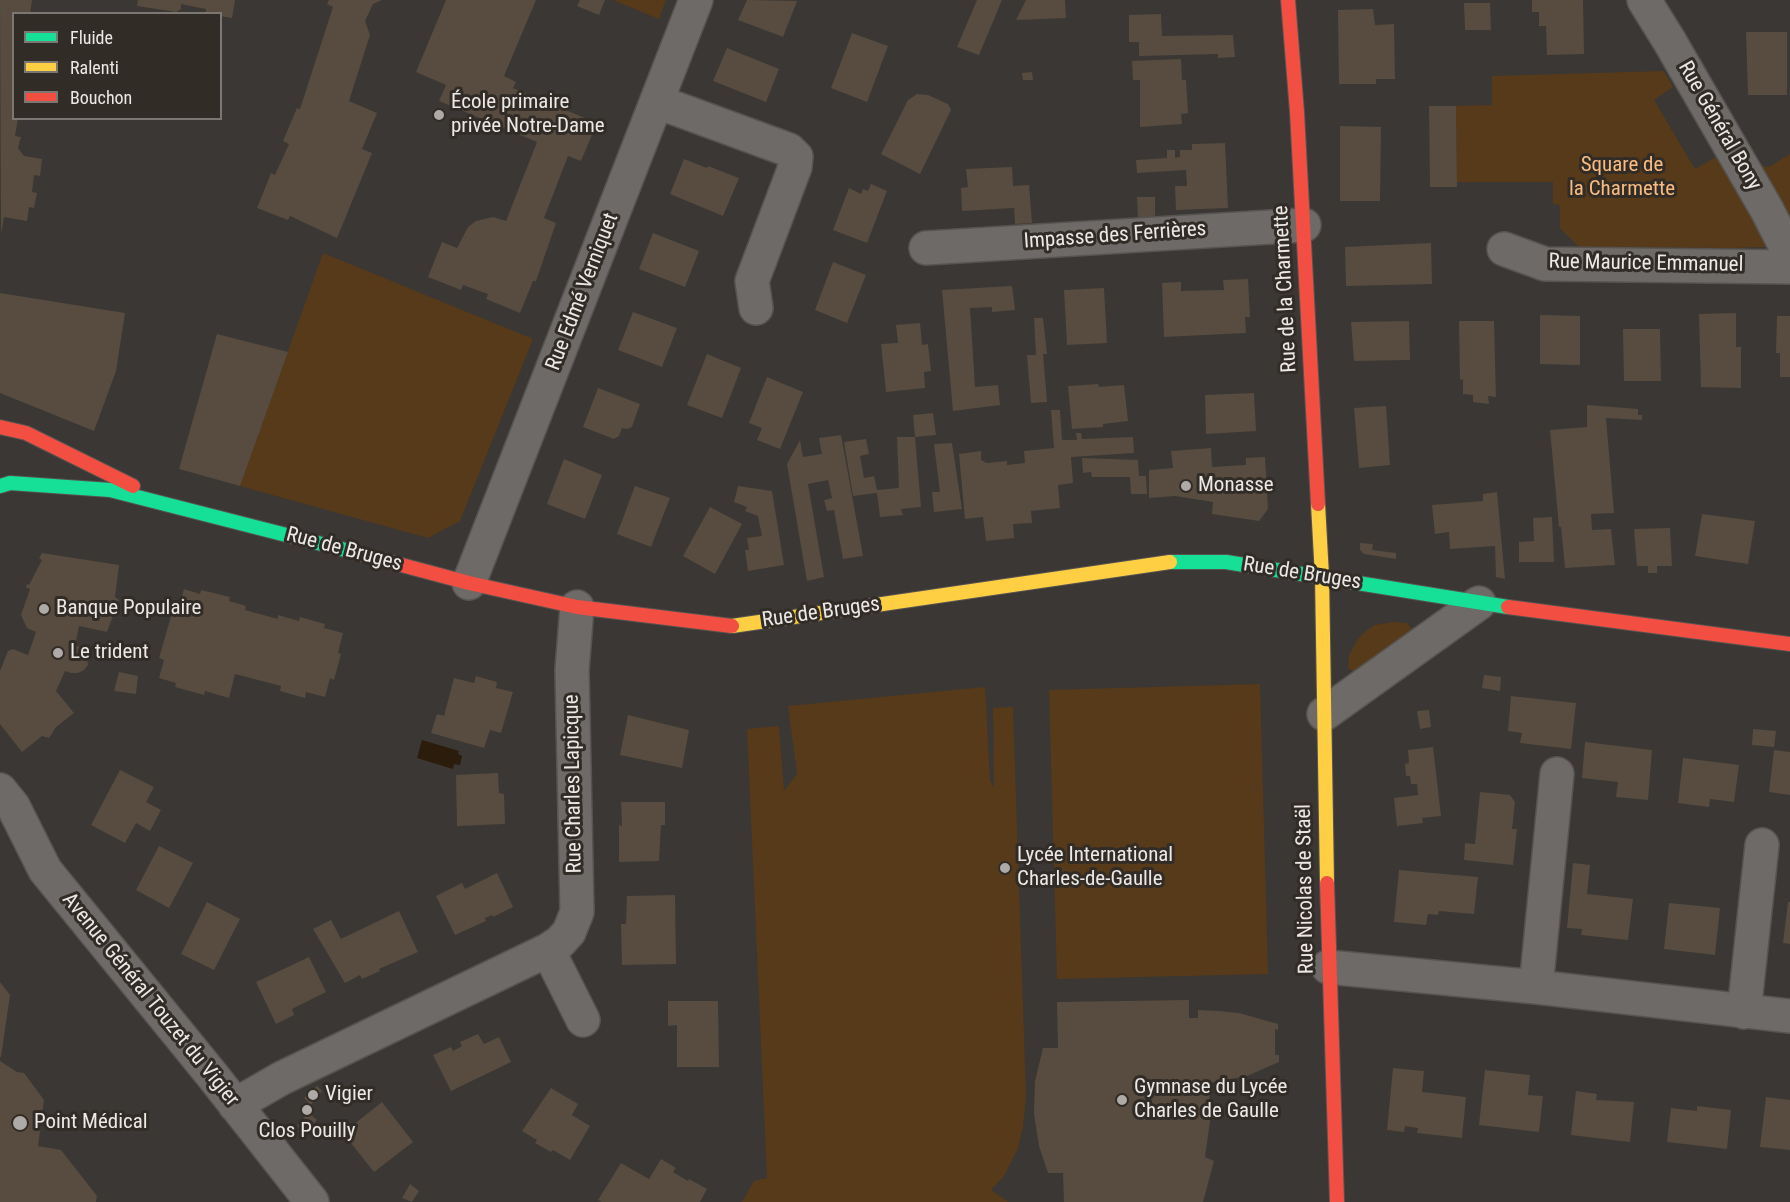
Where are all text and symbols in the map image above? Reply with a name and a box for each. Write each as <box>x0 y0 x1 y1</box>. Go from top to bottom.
legend <box>12 12 222 120</box>
text: Fluide <box>70 27 113 48</box>
text: Ralenti <box>70 57 119 78</box>
street label: Rue Général Bony <box>1672 57 1766 195</box>
text: Bouchon <box>70 87 132 108</box>
place label: École primaire privée Notre-Dame <box>451 90 605 140</box>
marker: École primaire privée Notre-Dame <box>432 108 446 122</box>
park label: Square de la Charmette <box>1569 153 1675 203</box>
street label: Rue de la Charmette <box>1269 205 1303 373</box>
street label: Rue Edmé Verniquet <box>541 210 625 374</box>
street label: Impasse des Ferrières <box>1023 217 1207 255</box>
street label: Rue Maurice Emmanuel <box>1548 250 1744 278</box>
place label: Monasse <box>1198 473 1274 499</box>
marker: Monasse <box>1179 479 1193 493</box>
street label: Rue de Bruges <box>283 522 405 578</box>
street label: Rue de Bruges <box>1241 552 1363 596</box>
street label: Rue de Bruges <box>760 592 882 634</box>
place label: Banque Populaire <box>56 596 201 622</box>
marker: Banque Populaire <box>37 602 51 616</box>
place label: Le trident <box>70 640 149 666</box>
marker: Le trident <box>51 646 65 660</box>
street label: Rue Charles Lapicque <box>560 694 588 874</box>
street label: Rue Nicolas de Staël <box>1292 804 1320 974</box>
place label: Lycée International Charles-de-Gaulle <box>1017 843 1173 893</box>
marker: Lycée International Charles-de-Gaulle <box>998 861 1012 875</box>
street label: Avenue Général Touzet du Vigier <box>56 888 244 1112</box>
place label: Gymnase du Lycée Charles de Gaulle <box>1134 1075 1287 1125</box>
place label: Vigier <box>325 1082 373 1108</box>
marker: Vigier <box>306 1088 320 1102</box>
marker: Gymnase du Lycée Charles de Gaulle <box>1115 1093 1129 1107</box>
marker: Clos Pouilly <box>300 1103 314 1117</box>
place label: Point Médical <box>34 1110 148 1136</box>
marker: Point Médical <box>11 1114 29 1132</box>
place label: Clos Pouilly <box>258 1119 356 1145</box>

